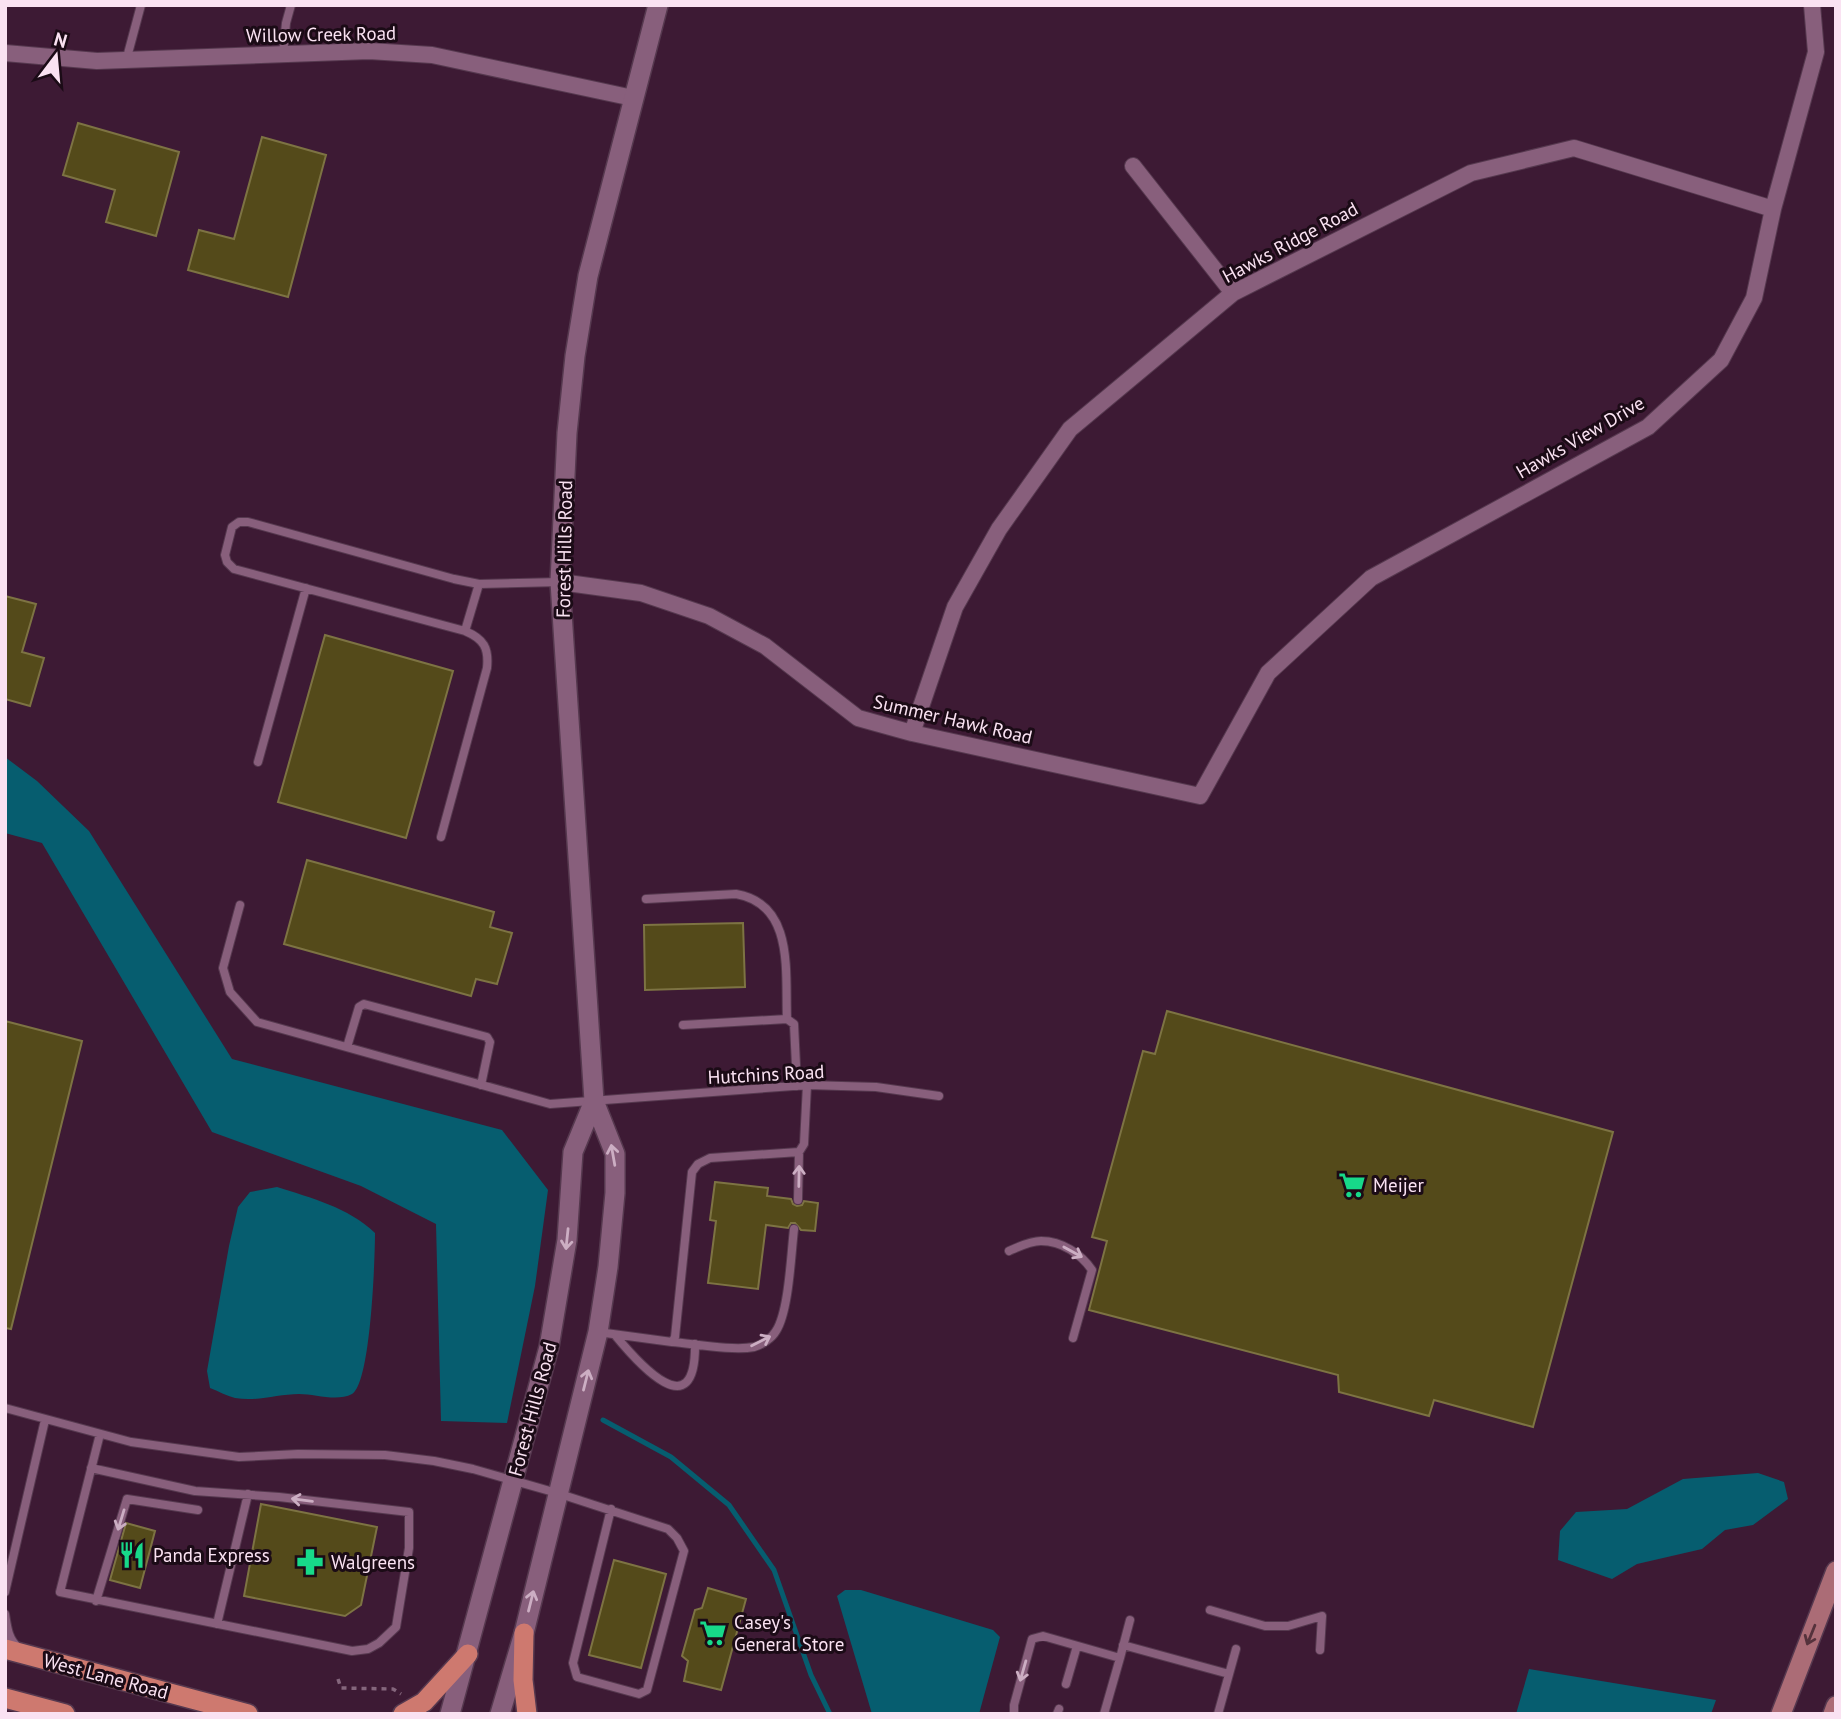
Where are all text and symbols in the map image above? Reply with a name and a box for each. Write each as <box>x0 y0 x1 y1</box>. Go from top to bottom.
north arrow <box>21 21 91 91</box>
street label: Willow Creek Road <box>246 21 396 47</box>
text: N <box>51 26 70 53</box>
street label: Hawks Ridge Road <box>1218 196 1362 288</box>
street label: Hawks View Drive <box>1512 391 1648 483</box>
street label: Forest Hills Road <box>551 480 577 618</box>
street label: Summer Hawk Road <box>871 689 1035 749</box>
street label: Hutchins Road <box>707 1059 825 1089</box>
one-way arrow <box>606 1145 619 1167</box>
one-way arrow <box>792 1165 805 1188</box>
supermarket icon: Meijer <box>1337 1170 1367 1200</box>
place label: Meijer <box>1373 1173 1424 1197</box>
one-way arrow <box>560 1227 573 1250</box>
one-way arrow <box>1062 1246 1083 1259</box>
one-way arrow <box>751 1334 771 1348</box>
street label: Forest Hills Road <box>503 1339 561 1479</box>
one-way arrow <box>580 1369 593 1392</box>
one-way arrow <box>291 1493 314 1506</box>
one-way arrow <box>114 1508 126 1530</box>
restaurant icon: Panda Express <box>117 1540 147 1570</box>
place label: Panda Express <box>153 1543 270 1567</box>
pharmacy icon: Walgreens <box>295 1547 325 1577</box>
place label: Walgreens <box>331 1550 415 1574</box>
one-way arrow <box>525 1590 538 1613</box>
place label: Casey's General Store <box>734 1610 844 1656</box>
supermarket icon: Casey's General Store <box>698 1618 728 1648</box>
one-way arrow <box>1803 1623 1816 1645</box>
street label: West Lane Road <box>41 1648 171 1704</box>
one-way arrow <box>1016 1660 1029 1682</box>

